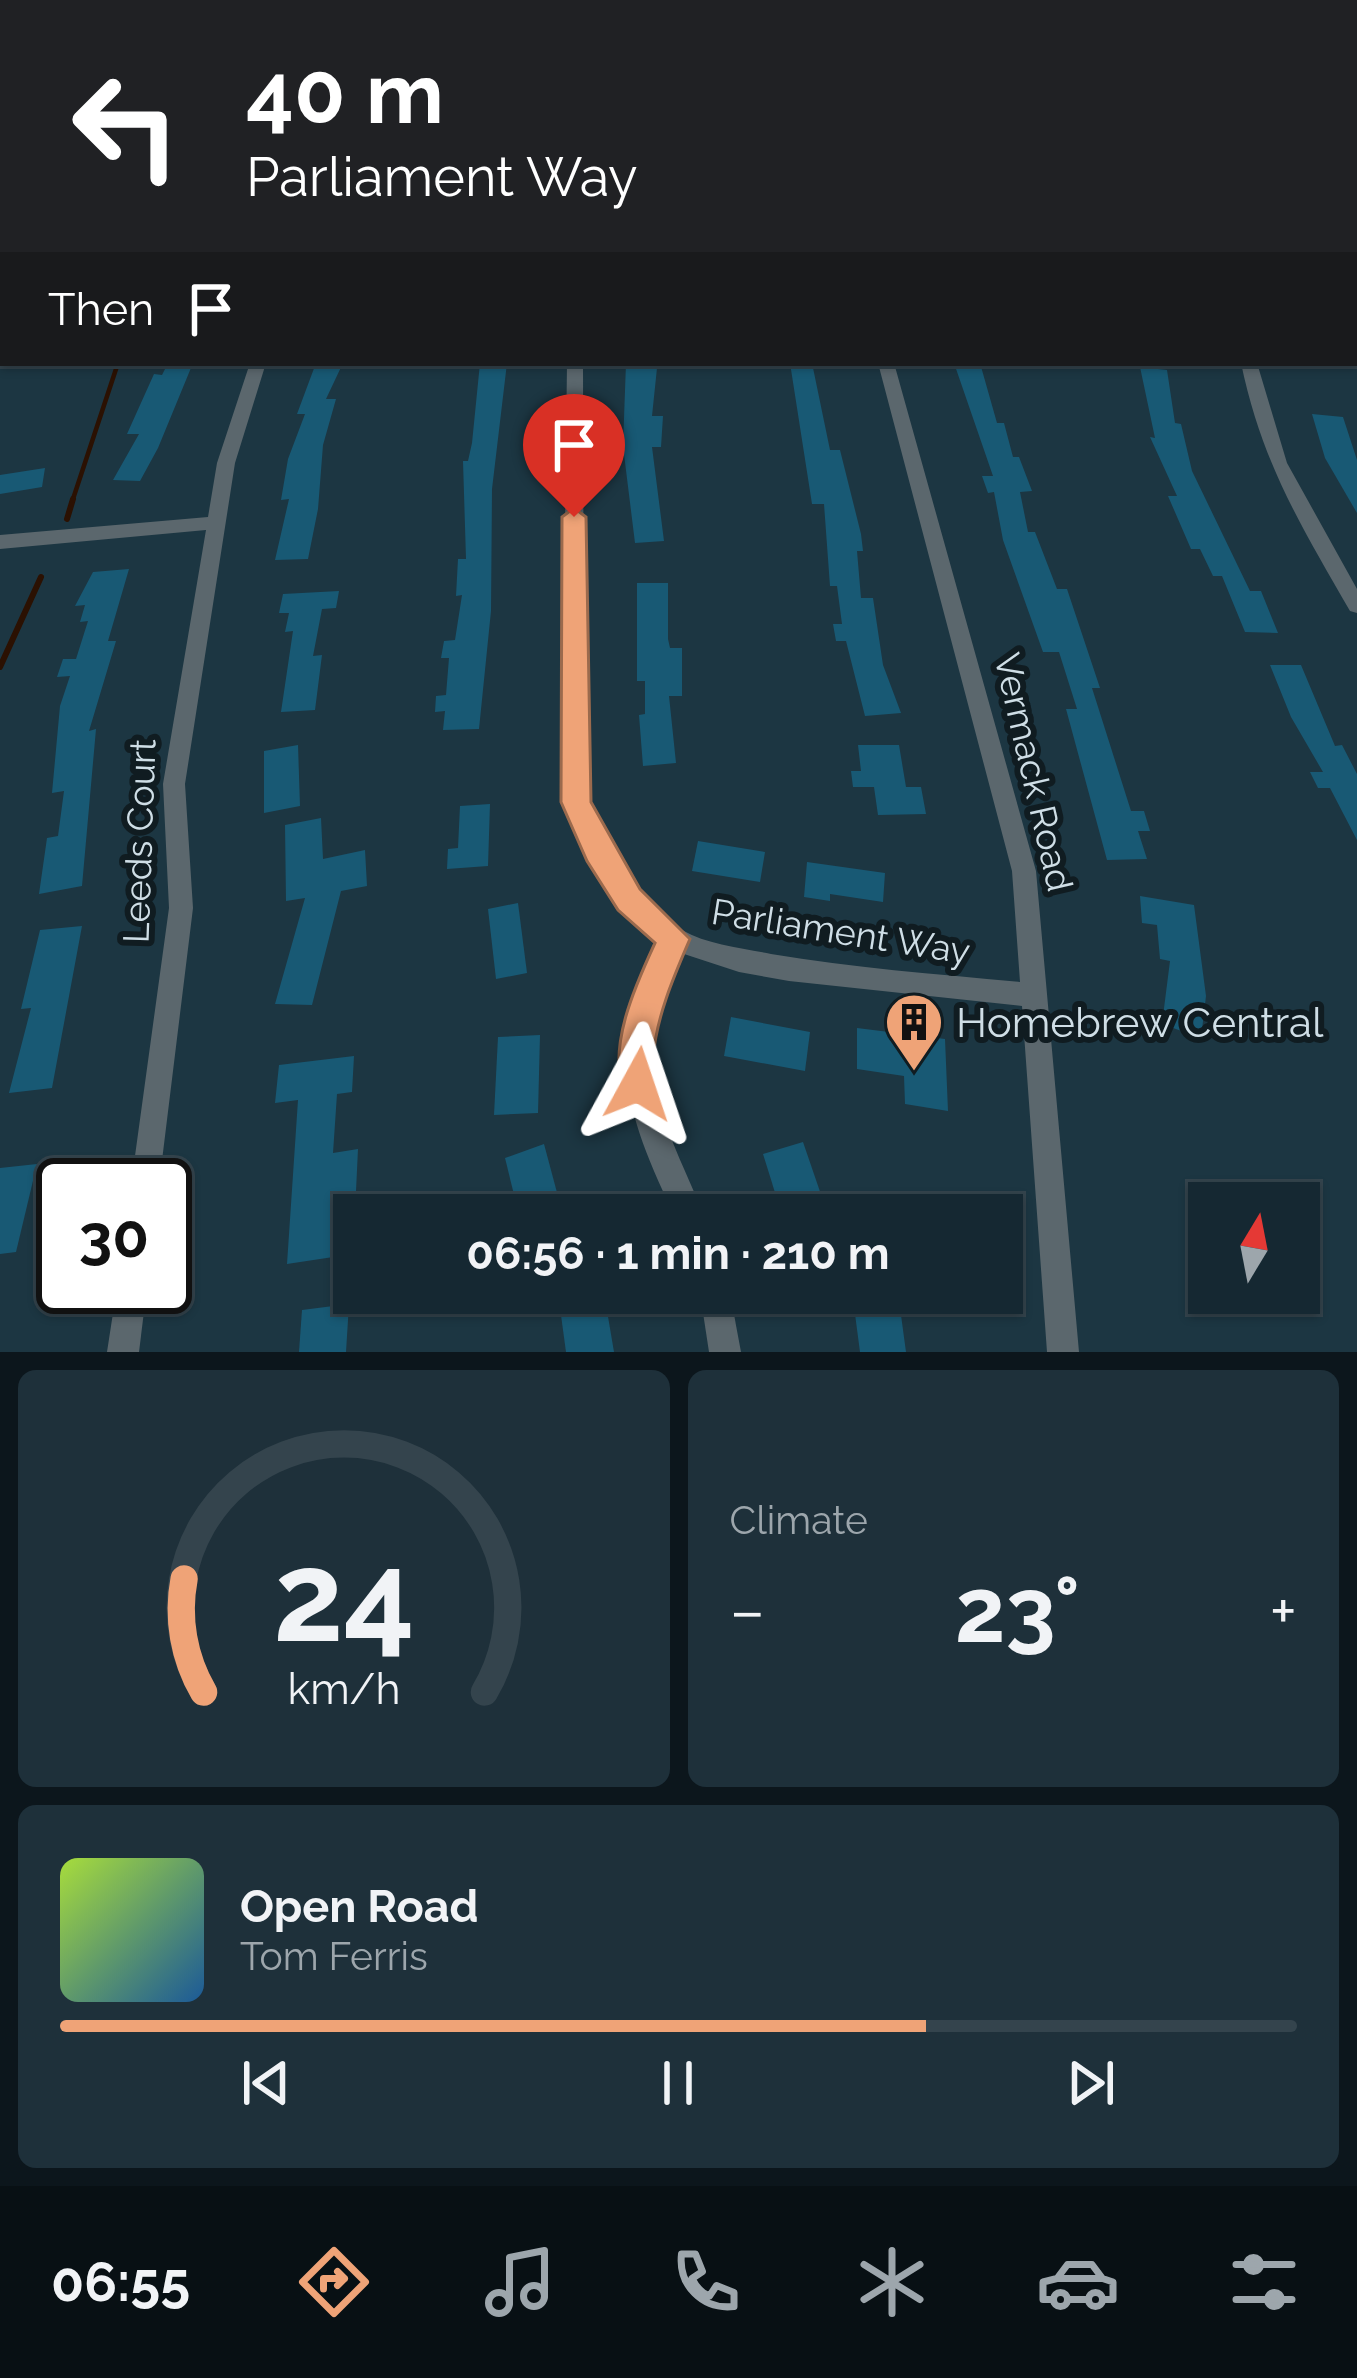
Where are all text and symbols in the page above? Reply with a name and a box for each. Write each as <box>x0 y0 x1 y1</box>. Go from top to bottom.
text: 40 m <box>246 44 444 143</box>
icon: left <box>48 48 204 204</box>
text: Parliament Way <box>246 145 638 209</box>
icon: arrive <box>178 276 244 342</box>
text: Then <box>48 283 154 336</box>
pin <box>523 394 625 517</box>
icon: arrive <box>541 412 607 478</box>
street label: Vermack Road <box>986 649 1082 895</box>
street label: Leeds Court <box>114 738 164 944</box>
street label: Parliament Way <box>709 890 973 972</box>
building icon: Homebrew Central <box>883 991 945 1073</box>
place label: Homebrew Central <box>956 998 1324 1047</box>
position arrow <box>575 1021 701 1147</box>
speed limit sign: 30 <box>36 1158 192 1314</box>
north arrow <box>1188 1182 1320 1314</box>
map controls <box>1188 1182 1320 1314</box>
text: 06:56 · 1 min · 210 m <box>466 1227 890 1280</box>
text: Climate <box>730 1497 868 1543</box>
text: 24 <box>273 1524 415 1670</box>
text: 23° <box>955 1557 1080 1663</box>
text: − <box>730 1572 765 1649</box>
text: + <box>1270 1572 1297 1649</box>
text: km/h <box>287 1663 400 1713</box>
text: Open Road <box>240 1880 479 1933</box>
text: Tom Ferris <box>240 1933 428 1979</box>
icon: previous <box>233 2050 299 2116</box>
icon: pause <box>645 2050 711 2116</box>
icon: next <box>1058 2050 1124 2116</box>
icon: directions <box>292 2240 376 2324</box>
icon: music <box>478 2240 562 2324</box>
icon: phone <box>664 2240 748 2324</box>
icon: climate <box>850 2240 934 2324</box>
icon: car <box>1036 2240 1120 2324</box>
icon: filters <box>1222 2240 1306 2324</box>
text: 06:55 <box>51 2250 190 2314</box>

